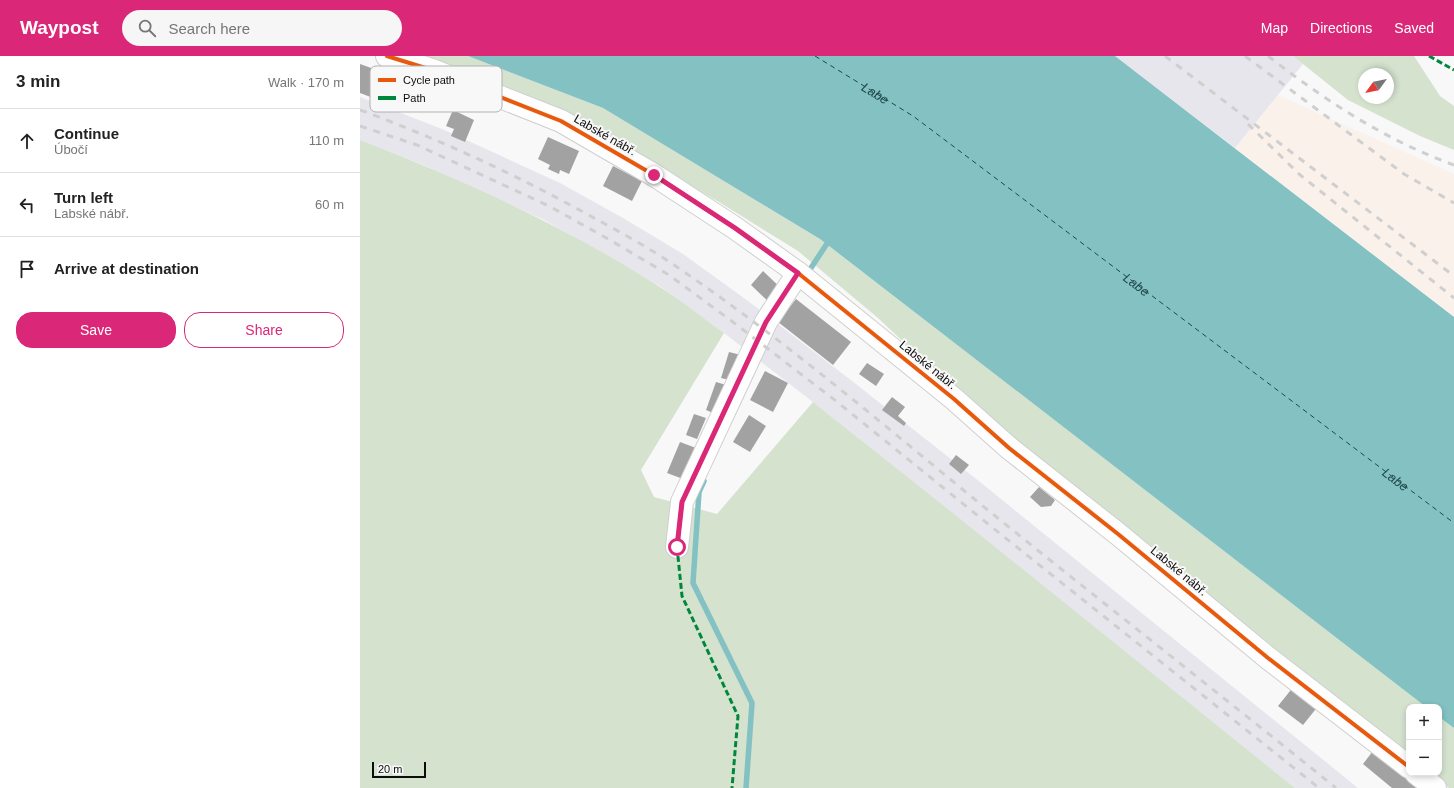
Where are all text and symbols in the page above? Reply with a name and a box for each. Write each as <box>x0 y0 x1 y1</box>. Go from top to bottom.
search box <box>122 10 402 46</box>
text: Waypost <box>20 17 98 38</box>
icon: search <box>136 17 158 39</box>
text: Search here <box>168 20 250 37</box>
text: Map <box>1261 20 1288 36</box>
text: Directions <box>1310 20 1372 36</box>
text: Saved <box>1394 20 1434 36</box>
legend <box>370 66 502 112</box>
north arrow <box>1358 68 1394 104</box>
text: 3 min <box>16 72 60 91</box>
text: Cycle path <box>403 74 455 86</box>
text: Walk · 170 m <box>268 75 344 90</box>
water label: Labe <box>859 79 892 107</box>
text: Path <box>403 92 426 104</box>
street label: Labské nábř. <box>571 112 639 158</box>
text: Continue <box>54 125 119 142</box>
icon: ahead <box>16 130 38 152</box>
text: 110 m <box>309 133 344 148</box>
text: Úbočí <box>54 142 88 157</box>
route end <box>645 166 663 184</box>
text: Turn left <box>54 189 113 206</box>
icon: left <box>16 194 38 216</box>
text: 60 m <box>315 197 344 212</box>
text: Labské nábř. <box>54 206 129 221</box>
icon: arrive <box>16 258 38 280</box>
text: Arrive at destination <box>54 260 199 277</box>
water label: Labe <box>1121 270 1153 299</box>
button: Save <box>16 312 176 348</box>
button: Share <box>184 312 344 348</box>
street label: Labské nábř. <box>897 338 959 392</box>
water label: Labe <box>1380 464 1412 494</box>
route start <box>668 538 686 556</box>
street label: Labské nábř. <box>1148 543 1210 599</box>
map controls <box>1406 704 1442 776</box>
button: + <box>1406 704 1442 740</box>
button: − <box>1406 740 1442 776</box>
scale bar <box>372 760 426 779</box>
text: 20 m <box>378 763 402 775</box>

